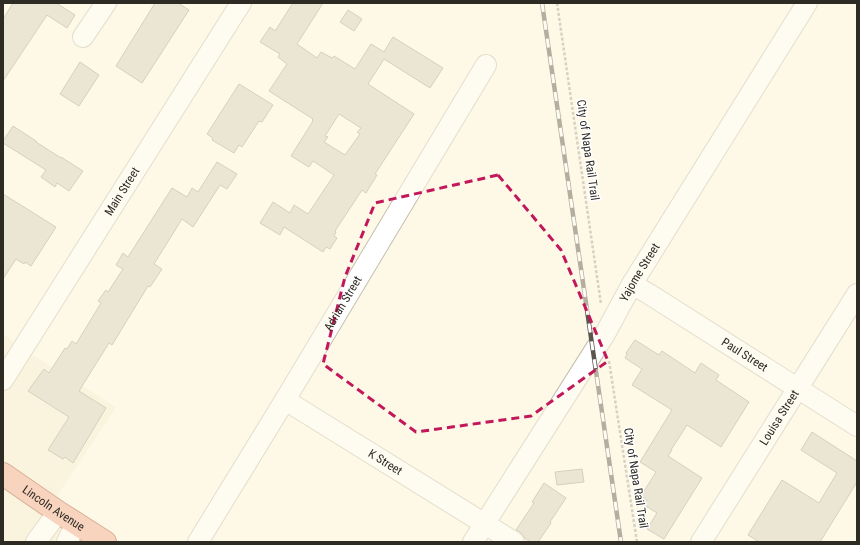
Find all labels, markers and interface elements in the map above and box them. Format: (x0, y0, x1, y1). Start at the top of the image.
street label: City of Napa Rail Trail (574, 99, 602, 201)
street label: Main Street (102, 164, 143, 218)
street label: Yajome Street (617, 240, 663, 304)
street label: Adrian Street (321, 273, 365, 334)
street label: Paul Street (719, 335, 771, 375)
street label: Louisa Street (757, 387, 802, 448)
street label: City of Napa Rail Trail (621, 427, 651, 529)
street label: K Street (366, 446, 405, 478)
street label: Lincoln Avenue (20, 483, 87, 534)

